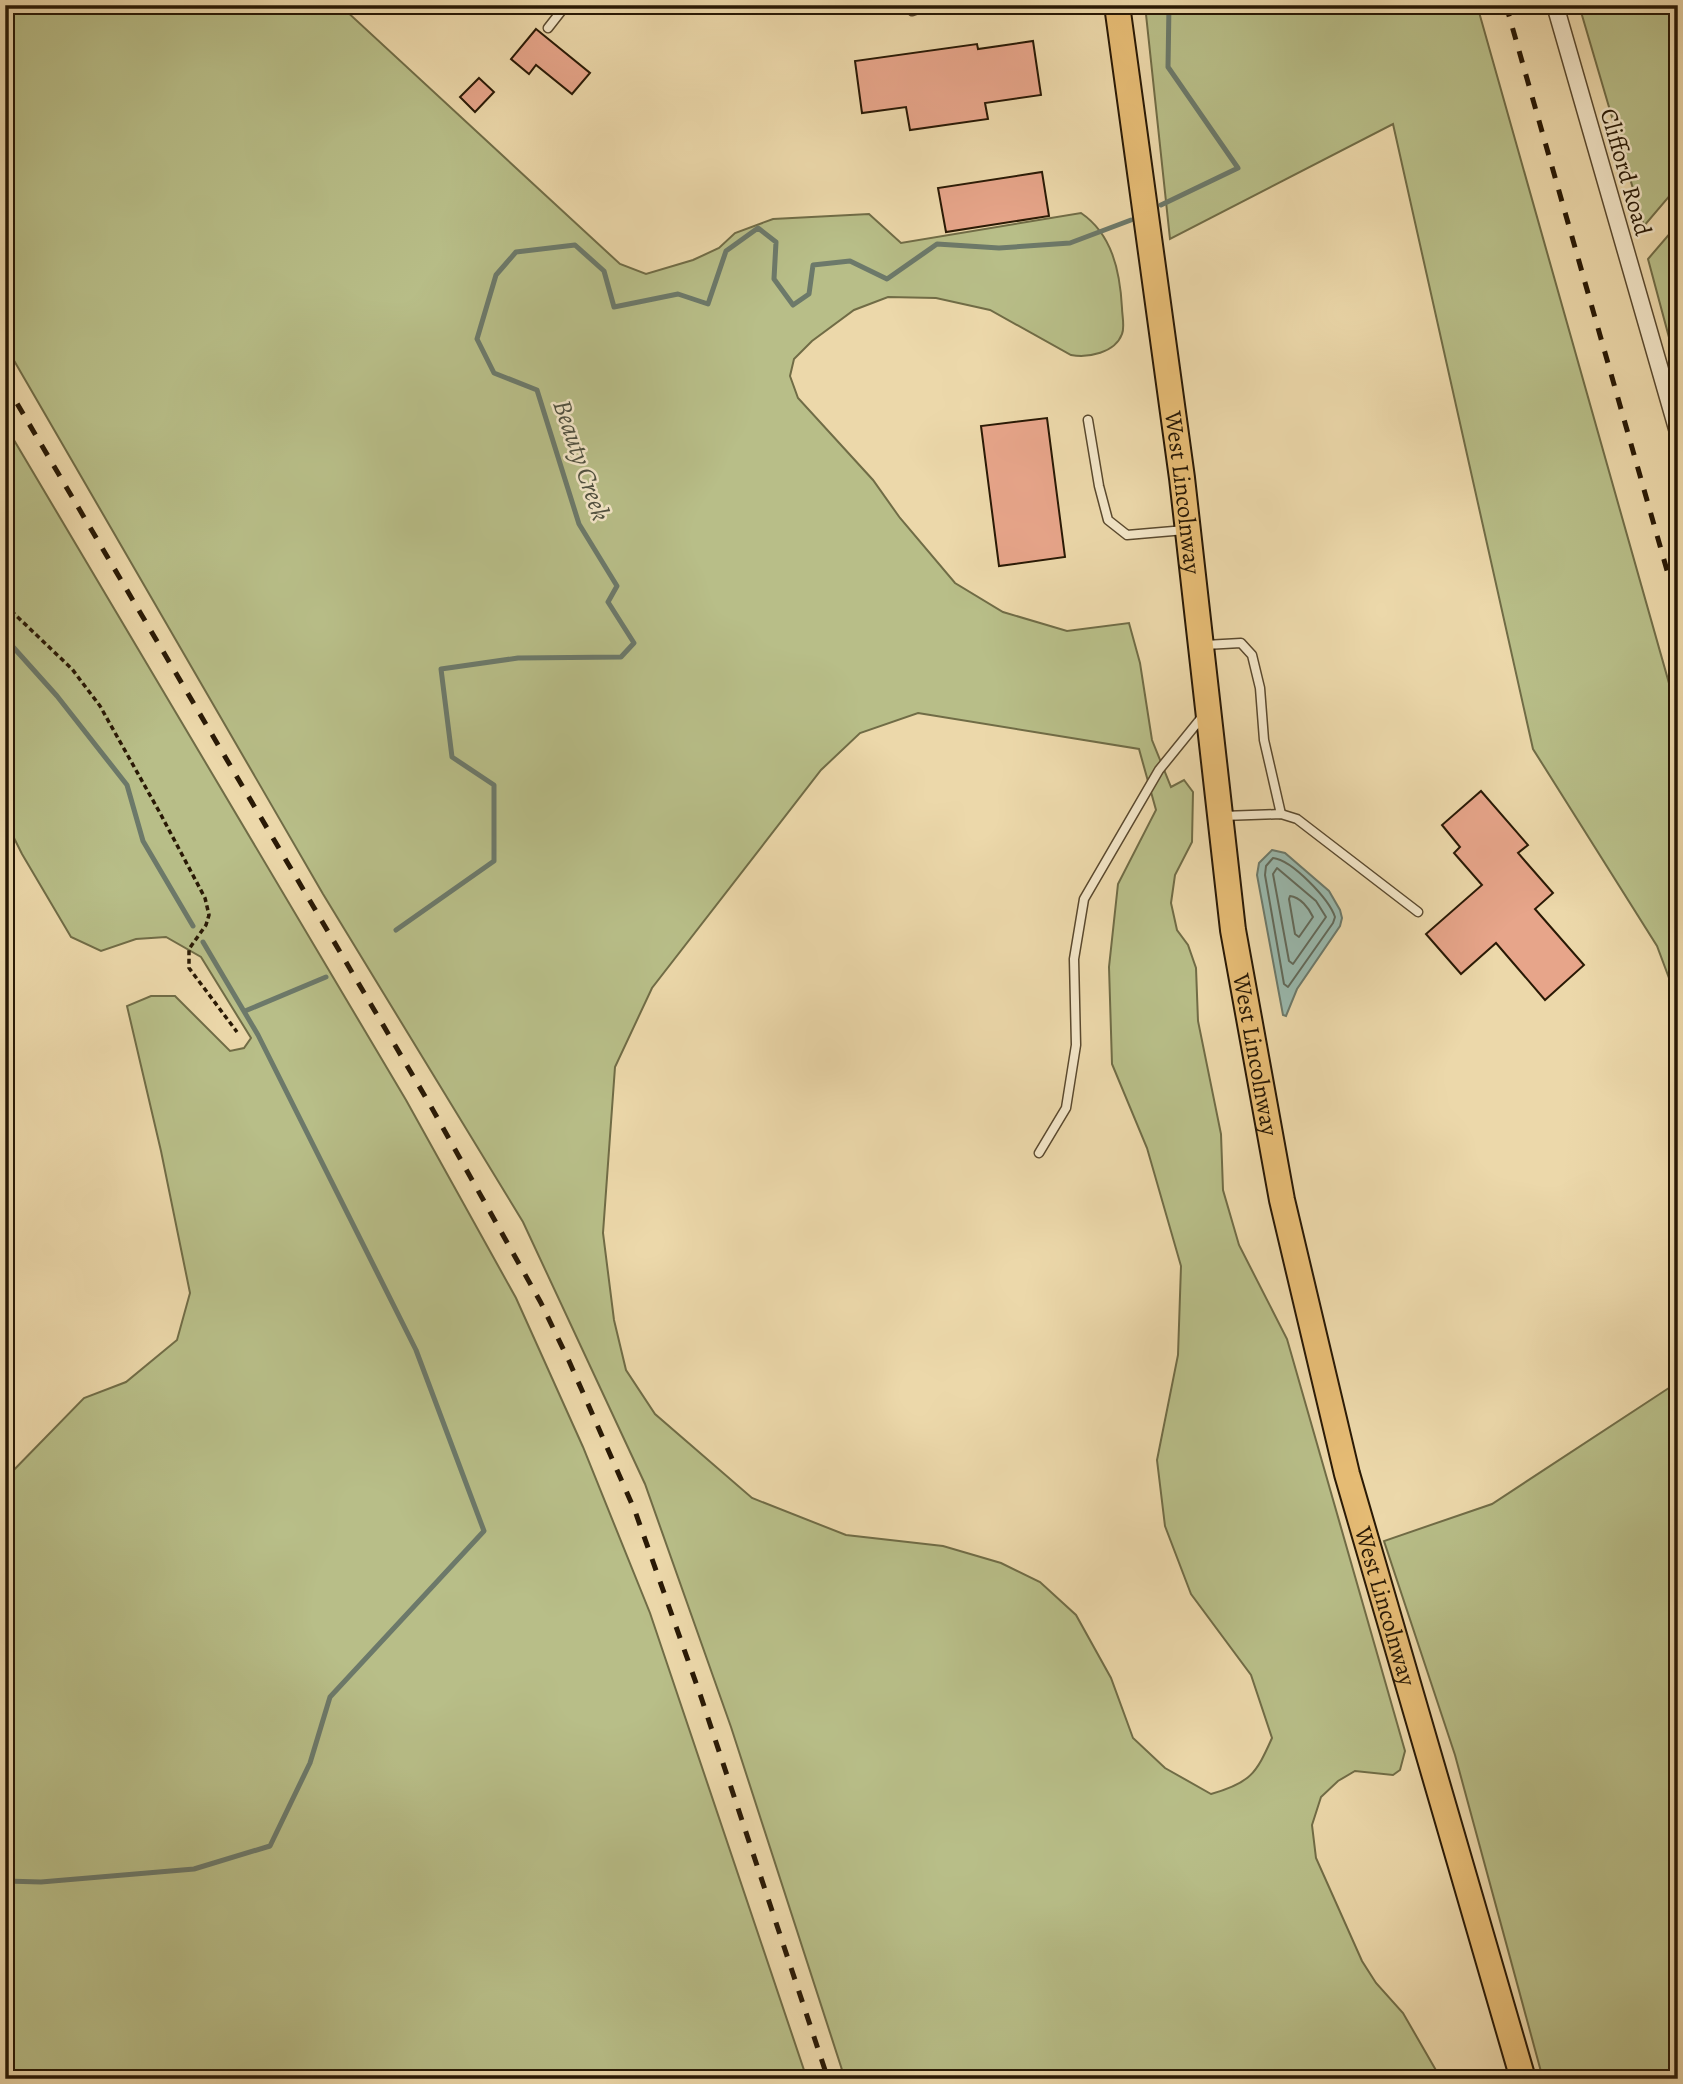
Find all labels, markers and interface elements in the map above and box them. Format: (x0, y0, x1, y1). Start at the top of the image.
street label: Clifford Road (1593, 105, 1659, 239)
water label: Beauty Creek (544, 395, 619, 525)
street label: West Lincolnway (1157, 408, 1209, 576)
street label: West Lincolnway (1225, 970, 1286, 1139)
street label: West Lincolnway (1347, 1522, 1424, 1690)

